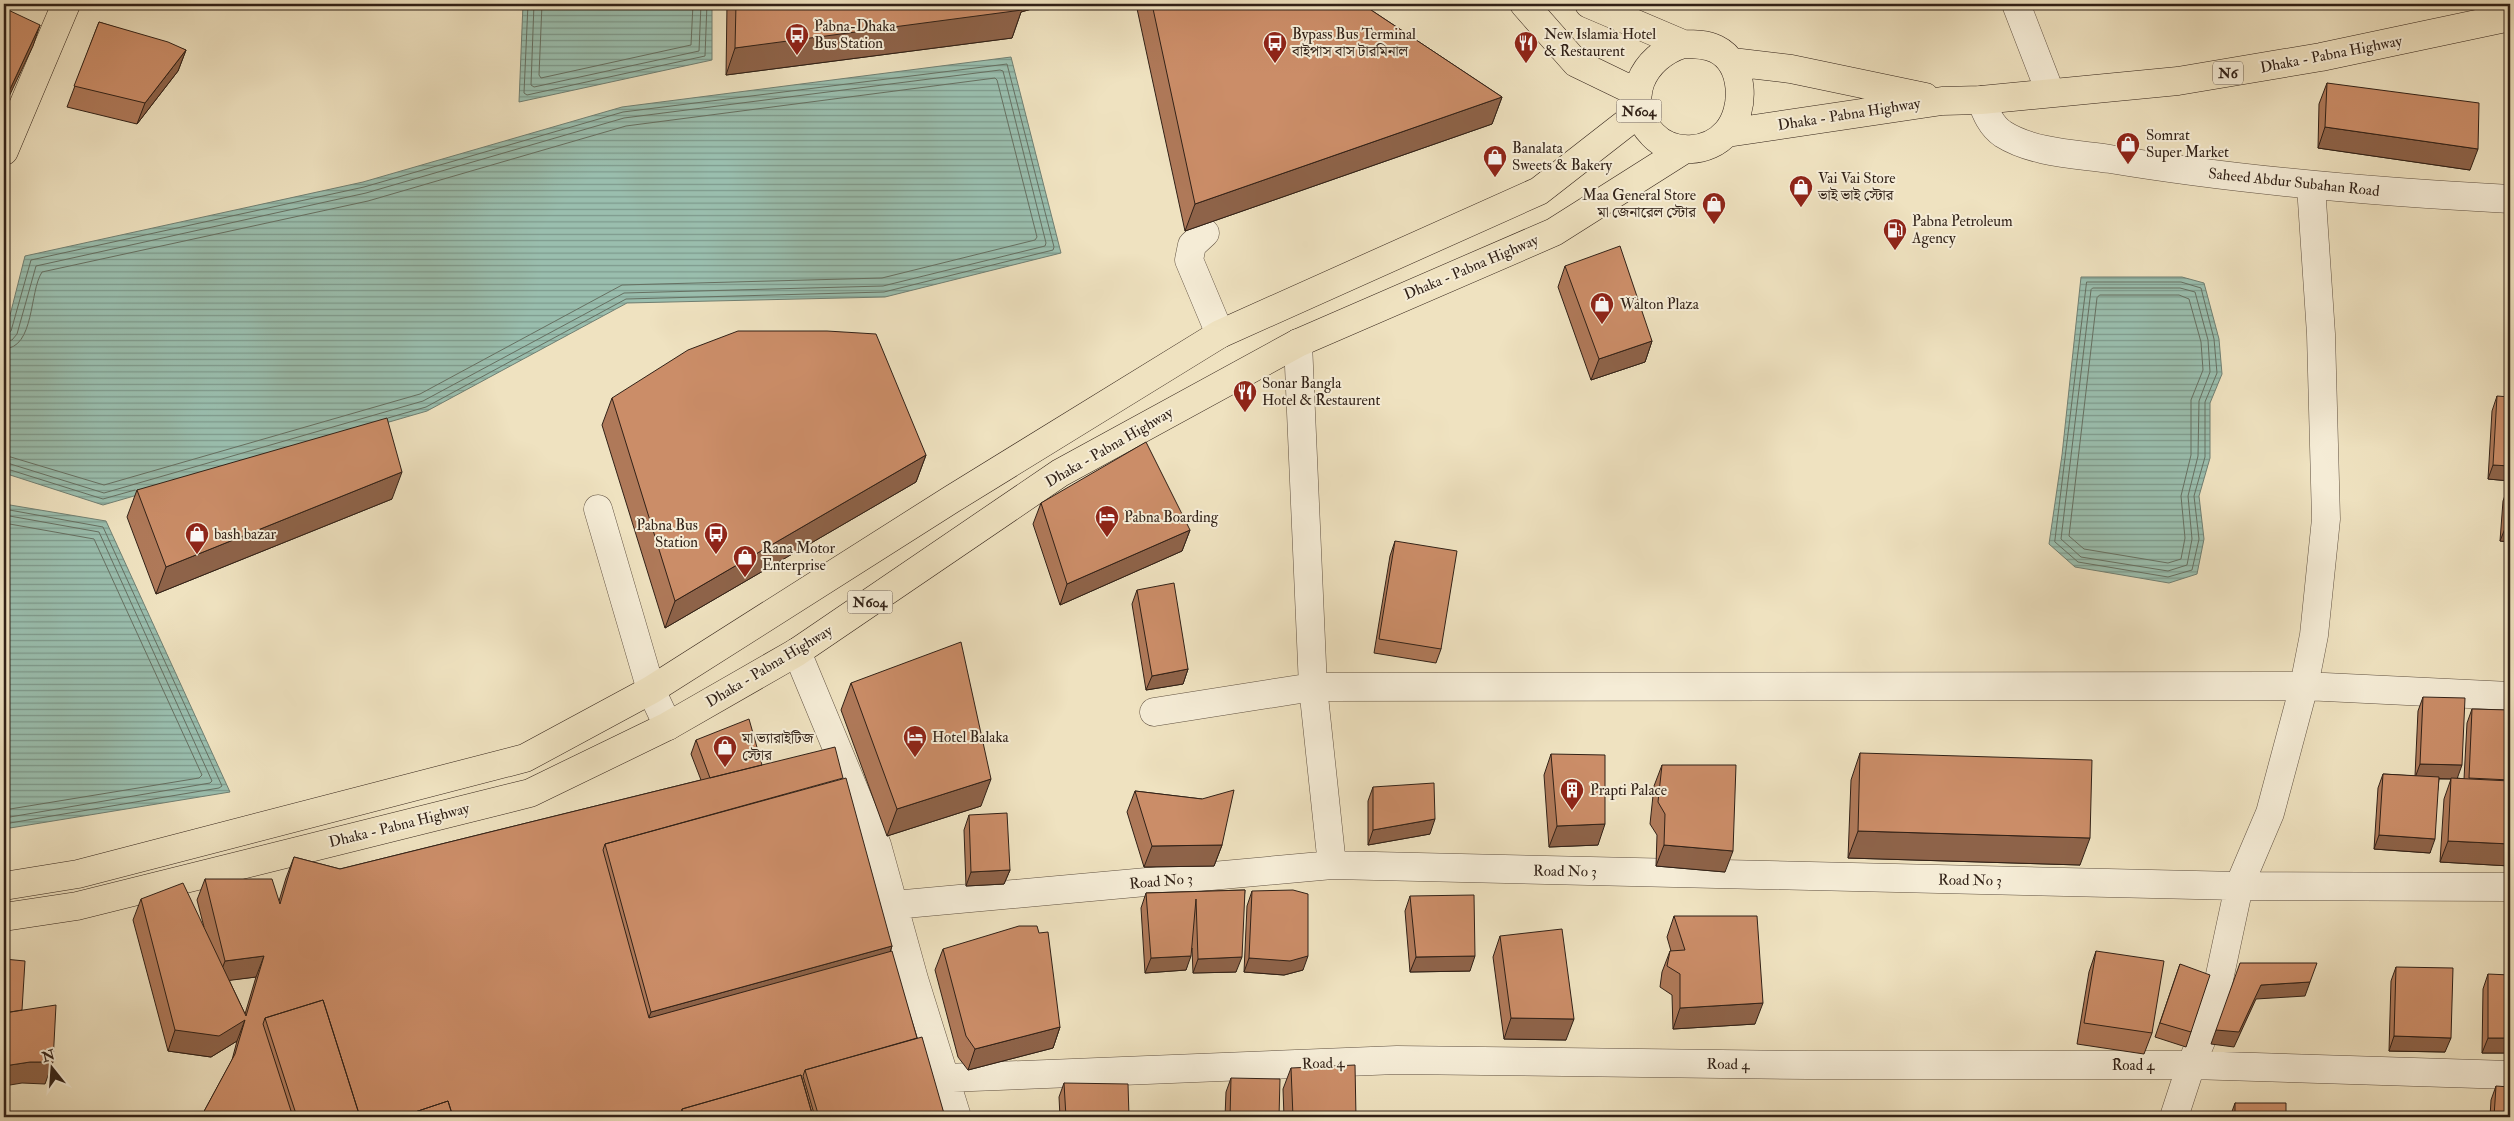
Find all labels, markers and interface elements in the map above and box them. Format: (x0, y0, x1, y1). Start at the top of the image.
place label: Pabna-Dhaka Bus Station (814, 17, 896, 53)
bus stop icon: Pabna-Dhaka Bus Station (784, 22, 810, 56)
place label: Bypass Bus Terminal বাইপাস বাস টারমিনাল (1291, 25, 1416, 61)
place label: New Islamia Hotel & Restaurent (1544, 25, 1656, 61)
bus stop icon: Bypass Bus Terminal বাইপাস বাস টারমিনাল (1262, 30, 1288, 64)
restaurant icon: New Islamia Hotel & Restaurent (1513, 30, 1539, 64)
street label: Dhaka - Pabna Highway (2258, 31, 2404, 78)
road number: N6 (2213, 62, 2243, 84)
street label: Dhaka - Pabna Highway (1776, 94, 1922, 135)
road number: N604 (1616, 100, 1662, 122)
place label: Somrat Super Market (2146, 126, 2229, 163)
shop icon: Somrat Super Market (2115, 131, 2141, 165)
place label: Banalata Sweets & Bakery (1512, 139, 1613, 175)
shop icon: Banalata Sweets & Bakery (1482, 144, 1508, 178)
street label: Saheed Abdur Subahan Road (2207, 164, 2381, 201)
place label: Vai Vai Store ভাই ভাই স্টোর (1817, 169, 1896, 205)
shop icon: Vai Vai Store ভাই ভাই স্টোর (1788, 174, 1814, 208)
place label: Maa General Store মা জেনারেল স্টোর (1582, 186, 1697, 222)
shop icon: Maa General Store মা জেনারেল স্টোর (1701, 191, 1727, 225)
place label: Pabna Petroleum Agency (1911, 212, 2013, 248)
fuel station icon: Pabna Petroleum Agency (1882, 217, 1908, 251)
street label: Dhaka - Pabna Highway (1401, 230, 1542, 304)
shop icon: Walton Plaza (1589, 291, 1615, 325)
place label: Walton Plaza (1619, 295, 1700, 314)
place label: Sonar Bangla Hotel & Restaurent (1262, 374, 1380, 410)
restaurant icon: Sonar Bangla Hotel & Restaurent (1232, 379, 1258, 413)
street label: Dhaka - Pabna Highway (1042, 403, 1177, 492)
hotel icon: Pabna Boarding (1094, 504, 1120, 538)
place label: Pabna Boarding (1124, 508, 1219, 527)
place label: Pabna Bus Station (636, 516, 698, 552)
shop icon: bash bazar (184, 521, 210, 555)
bus stop icon: Pabna Bus Station (703, 521, 729, 555)
place label: bash bazar (214, 525, 277, 544)
place label: Rana Motor Enterprise (762, 539, 835, 576)
shop icon: Rana Motor Enterprise (732, 544, 758, 578)
road number: N604 (848, 590, 892, 614)
street label: Dhaka - Pabna Highway (703, 621, 836, 712)
hotel icon: Hotel Balaka (902, 724, 928, 758)
place label: Hotel Balaka (932, 728, 1010, 747)
place label: মা ভ‍্যারাইটিজ স্টোর (741, 729, 815, 765)
shop icon: মা ভ‍্যারাইটিজ স্টোর (712, 734, 738, 768)
building icon: Prapti Palace (1559, 777, 1585, 811)
place label: Prapti Palace (1590, 781, 1667, 801)
street label: Dhaka - Pabna Highway (327, 799, 472, 852)
street label: Road No 3 (1533, 861, 1597, 882)
street label: Road No 3 (1128, 869, 1194, 894)
street label: Road No 3 (1938, 870, 2002, 891)
north arrow (28, 1044, 78, 1094)
text: N (39, 1046, 57, 1066)
street label: Road 4 (1301, 1053, 1346, 1074)
street label: Road 4 (1707, 1055, 1750, 1074)
street label: Road 4 (2112, 1056, 2155, 1075)

